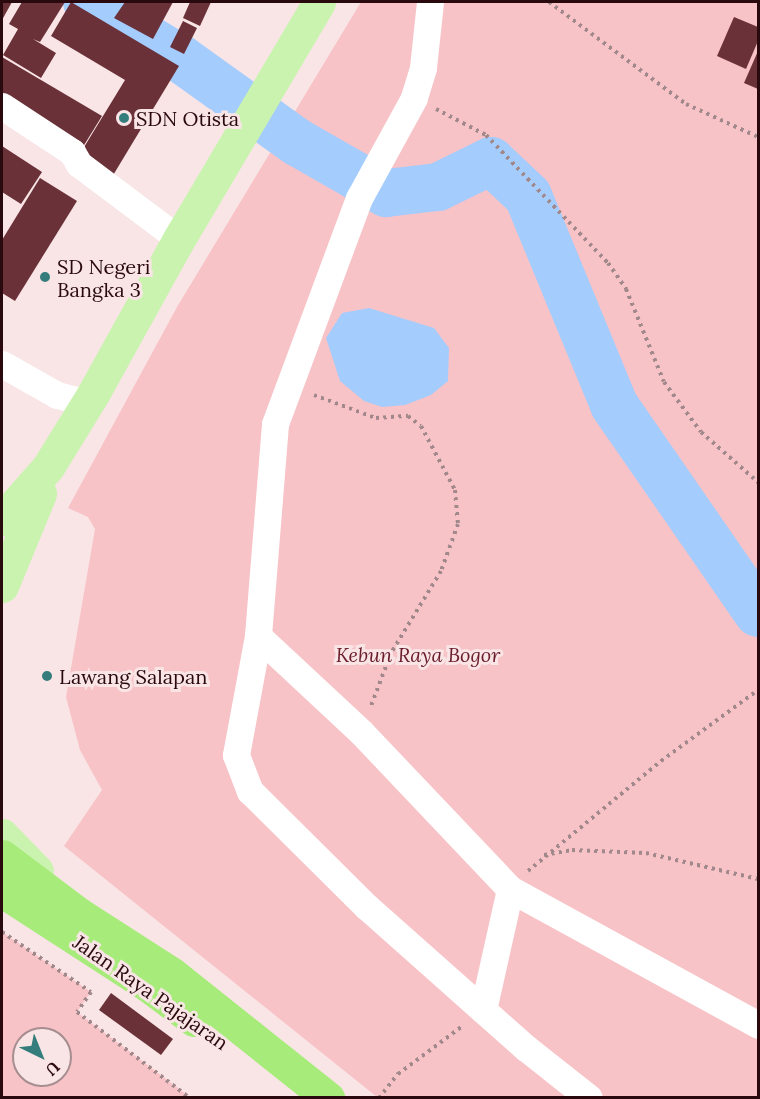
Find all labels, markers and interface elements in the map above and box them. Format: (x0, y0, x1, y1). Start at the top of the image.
place label: SDN Otista (136, 106, 239, 130)
marker: SDN Otista (117, 111, 131, 125)
place label: SD Negeri Bangka 3 (57, 254, 150, 301)
marker: SD Negeri Bangka 3 (38, 270, 52, 284)
park label: Kebun Raya Bogor (336, 642, 500, 666)
place label: Lawang Salapan (59, 664, 207, 688)
marker: Lawang Salapan (40, 669, 54, 683)
street label: Jalan Raya Pajajaran (69, 929, 233, 1055)
north arrow (12, 1027, 72, 1087)
text: U (42, 1057, 64, 1080)

